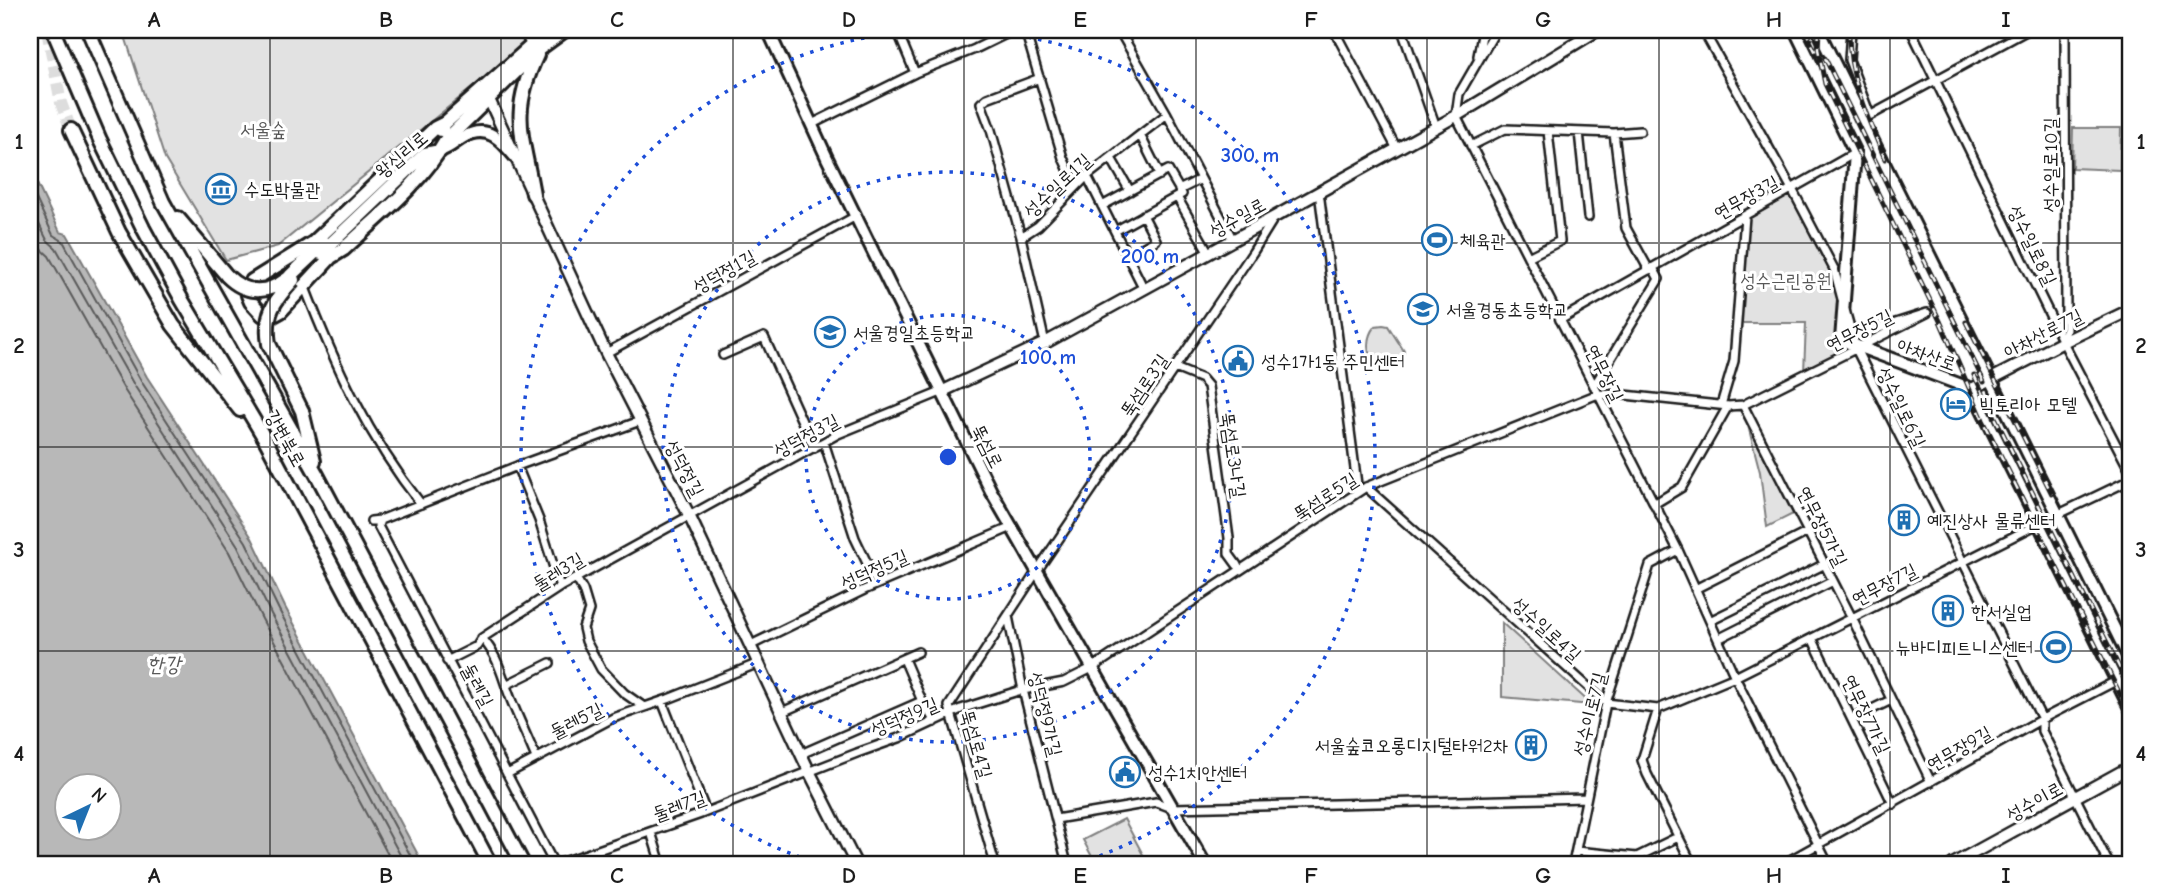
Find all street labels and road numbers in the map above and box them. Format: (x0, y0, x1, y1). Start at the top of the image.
street label: 성수일로10길 (2040, 117, 2062, 213)
street label: 왕십리로 (371, 127, 432, 183)
street label: 성수일로1길 (1019, 149, 1096, 222)
street label: 연무장3길 (1710, 171, 1783, 225)
street label: 성수일로 (1205, 193, 1270, 242)
street label: 성수일로8길 (2003, 202, 2061, 289)
street label: 성덕정1길 (689, 246, 760, 298)
street label: 연무장5길 (1823, 305, 1896, 357)
street label: 아차산로7길 (2000, 305, 2087, 363)
street label: 아차산로 (1894, 334, 1959, 376)
street label: 연무장길 (1580, 341, 1628, 406)
street label: 뚝섬로3길 (1116, 350, 1174, 421)
street label: 성수일로6길 (1872, 364, 1930, 451)
street label: 강변북로 (261, 406, 310, 471)
street label: 성덕정3길 (770, 410, 843, 462)
street label: 뚝섬로3나길 (1216, 411, 1250, 499)
street label: 뚝섬로 (967, 421, 1007, 472)
street label: 성덕정길 (660, 436, 708, 501)
street label: 뚝섬로5길 (1290, 468, 1362, 526)
street label: 연무장5가길 (1793, 483, 1852, 570)
street label: 성덕정5길 (837, 545, 912, 594)
street label: 둘레3길 (529, 548, 588, 596)
street label: 연무장7길 (1848, 559, 1921, 611)
street label: 성수일로4길 (1507, 593, 1586, 667)
street label: 둘레길 (457, 660, 498, 711)
street label: 성덕정9가길 (1024, 670, 1066, 759)
street label: 성수이로7길 (1569, 670, 1611, 758)
street label: 연무장7가길 (1837, 671, 1895, 758)
street label: 성덕정9길 (867, 693, 941, 741)
street label: 둘레5길 (546, 698, 606, 743)
street label: 뚝섬로4길 (956, 707, 996, 781)
street label: 연무장9길 (1923, 722, 1996, 776)
street label: 성수이로 (2002, 777, 2067, 826)
street label: 둘레7길 (650, 786, 709, 826)

